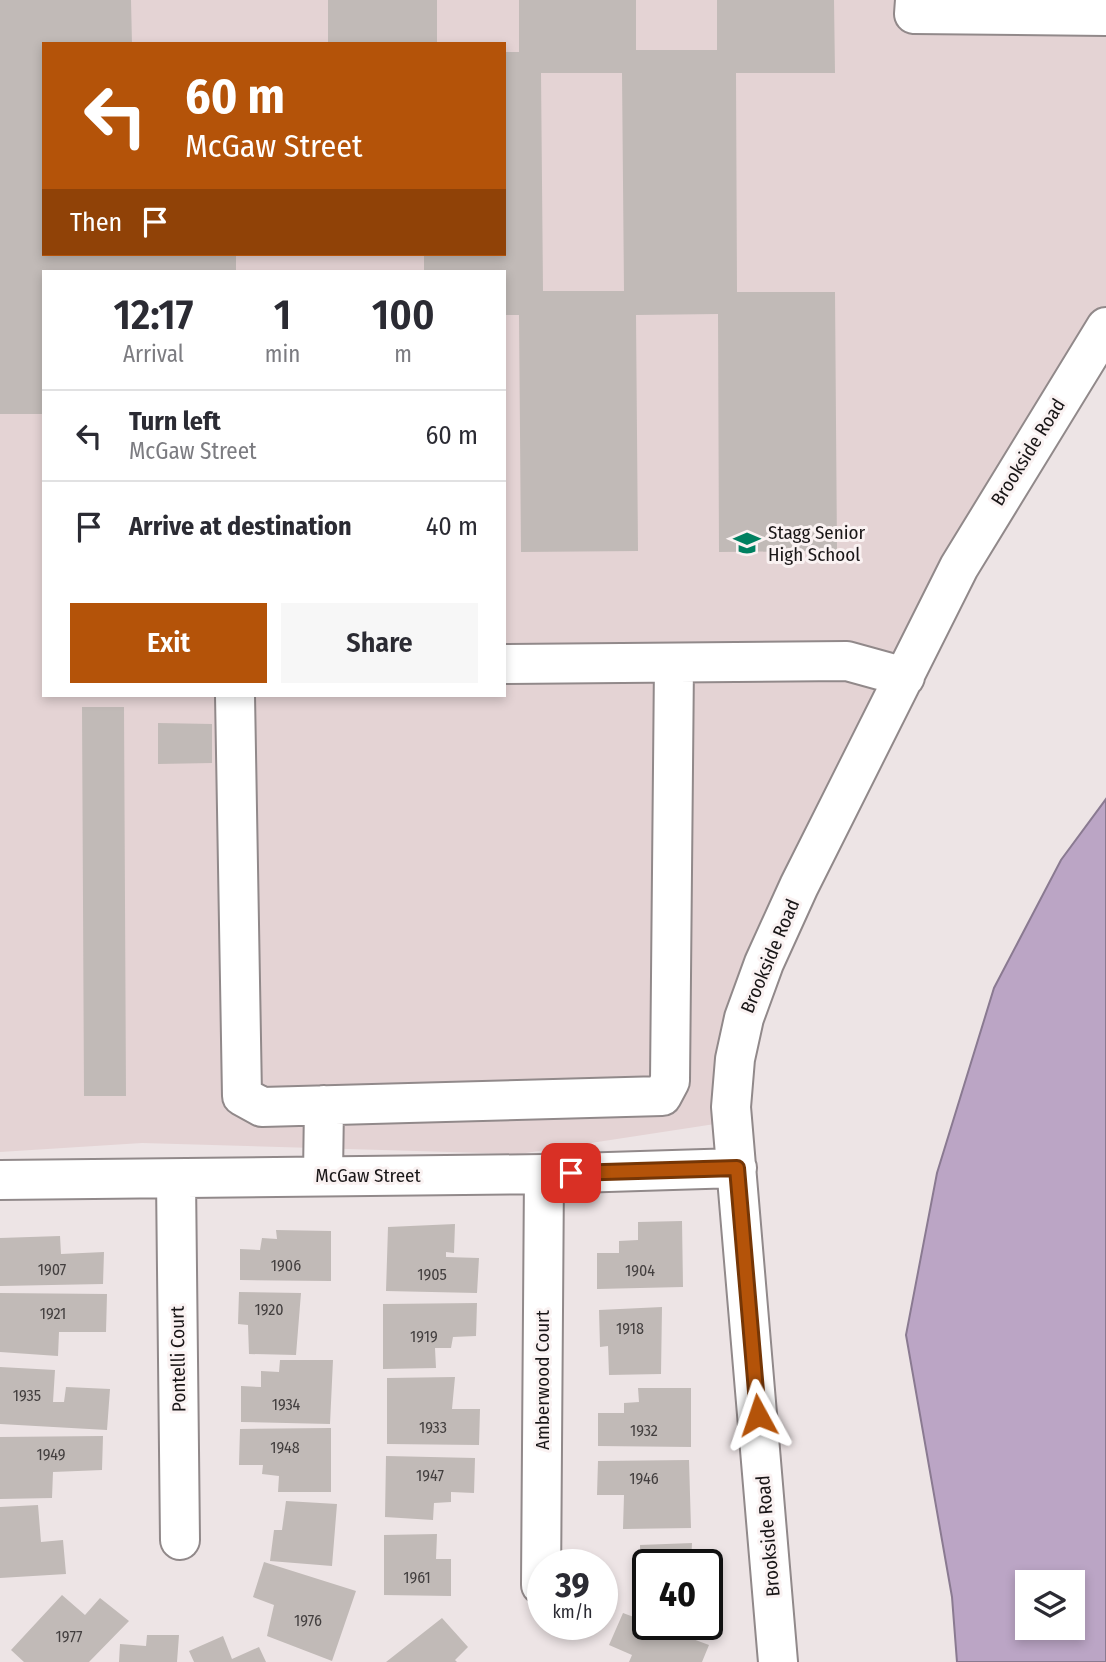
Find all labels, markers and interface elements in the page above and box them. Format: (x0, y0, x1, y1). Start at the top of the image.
text: 60 m (185, 67, 285, 126)
icon: left (70, 70, 161, 161)
text: McGaw Street (185, 127, 362, 165)
icon: arrive (136, 203, 174, 241)
text: Then (70, 207, 122, 238)
text: 12:17 (113, 290, 193, 340)
text: 1 (274, 290, 291, 340)
text: 100 (372, 290, 435, 340)
text: Arrival (123, 340, 184, 368)
text: min (265, 340, 300, 368)
text: m (394, 340, 412, 368)
street label: Brookside Road (986, 394, 1070, 510)
text: Turn left (129, 406, 221, 437)
icon: left (70, 417, 108, 455)
text: 60 m (425, 420, 478, 451)
text: McGaw Street (129, 437, 257, 465)
icon: arrive (70, 508, 108, 546)
text: Arrive at destination (129, 511, 352, 542)
text: 40 m (426, 511, 478, 542)
place label: Stagg Senior High School (768, 521, 866, 566)
school or university icon: Stagg Senior High School (732, 528, 762, 558)
button: Exit (70, 603, 267, 683)
button: Share (281, 603, 478, 683)
street label: Brookside Road (736, 896, 804, 1016)
pin (541, 1143, 601, 1203)
icon: arrive (552, 1154, 590, 1192)
street label: McGaw Street (315, 1164, 421, 1187)
house number: 1906 (271, 1256, 301, 1275)
house number: 1907 (38, 1260, 67, 1279)
house number: 1904 (625, 1261, 655, 1280)
house number: 1905 (417, 1265, 447, 1284)
house number: 1920 (254, 1300, 284, 1319)
house number: 1921 (40, 1304, 66, 1323)
street label: Pontelli Court (166, 1305, 190, 1412)
street label: Amberwood Court (531, 1309, 554, 1450)
house number: 1918 (616, 1319, 644, 1338)
house number: 1919 (410, 1327, 438, 1346)
position arrow (721, 1378, 795, 1452)
house number: 1935 (13, 1386, 41, 1405)
house number: 1934 (272, 1395, 301, 1414)
house number: 1933 (419, 1418, 447, 1437)
house number: 1932 (630, 1421, 658, 1440)
house number: 1948 (270, 1438, 300, 1457)
house number: 1949 (36, 1445, 66, 1464)
house number: 1947 (416, 1466, 444, 1485)
house number: 1946 (629, 1469, 659, 1488)
street label: Brookside Road (751, 1474, 785, 1598)
speed limit sign: 40 (632, 1549, 723, 1640)
text: 39 (555, 1564, 590, 1606)
house number: 1961 (403, 1568, 431, 1587)
map controls (1015, 1570, 1085, 1640)
button: layers (1015, 1570, 1085, 1640)
text: km/h (552, 1601, 593, 1623)
house number: 1976 (294, 1611, 322, 1630)
house number: 1977 (56, 1627, 83, 1646)

